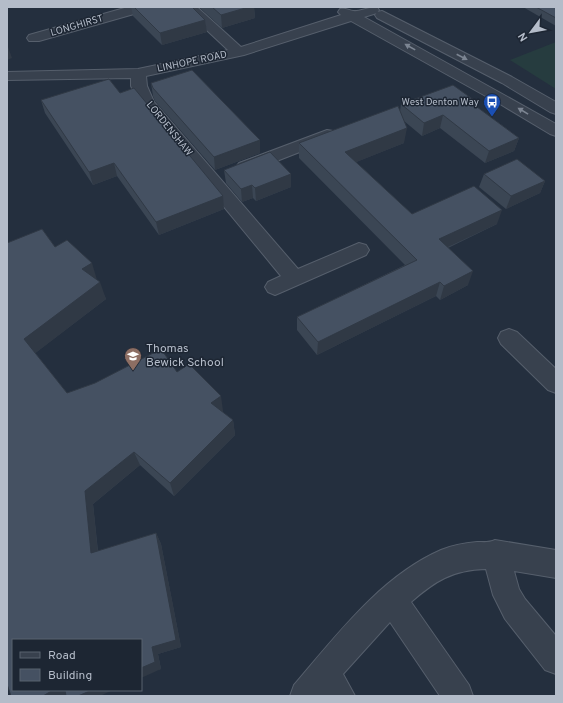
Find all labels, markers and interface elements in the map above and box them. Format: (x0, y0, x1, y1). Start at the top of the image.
street label: LONGHIRST (49, 12, 105, 40)
north arrow (511, 12, 551, 52)
text: N (515, 30, 531, 44)
one-way arrow (404, 44, 415, 51)
street label: LINHOPE ROAD (156, 48, 228, 76)
one-way arrow (456, 53, 468, 60)
bus stop icon: West Denton Way (482, 92, 502, 117)
place label: West Denton Way (401, 96, 479, 109)
street label: LORDENSHAW (143, 99, 195, 159)
one-way arrow (517, 108, 529, 115)
place label: Thomas Bewick School (146, 341, 224, 371)
school or university icon: Thomas Bewick School (123, 346, 143, 371)
legend (12, 639, 142, 691)
text: Road (48, 648, 76, 664)
text: Building (48, 668, 92, 684)

